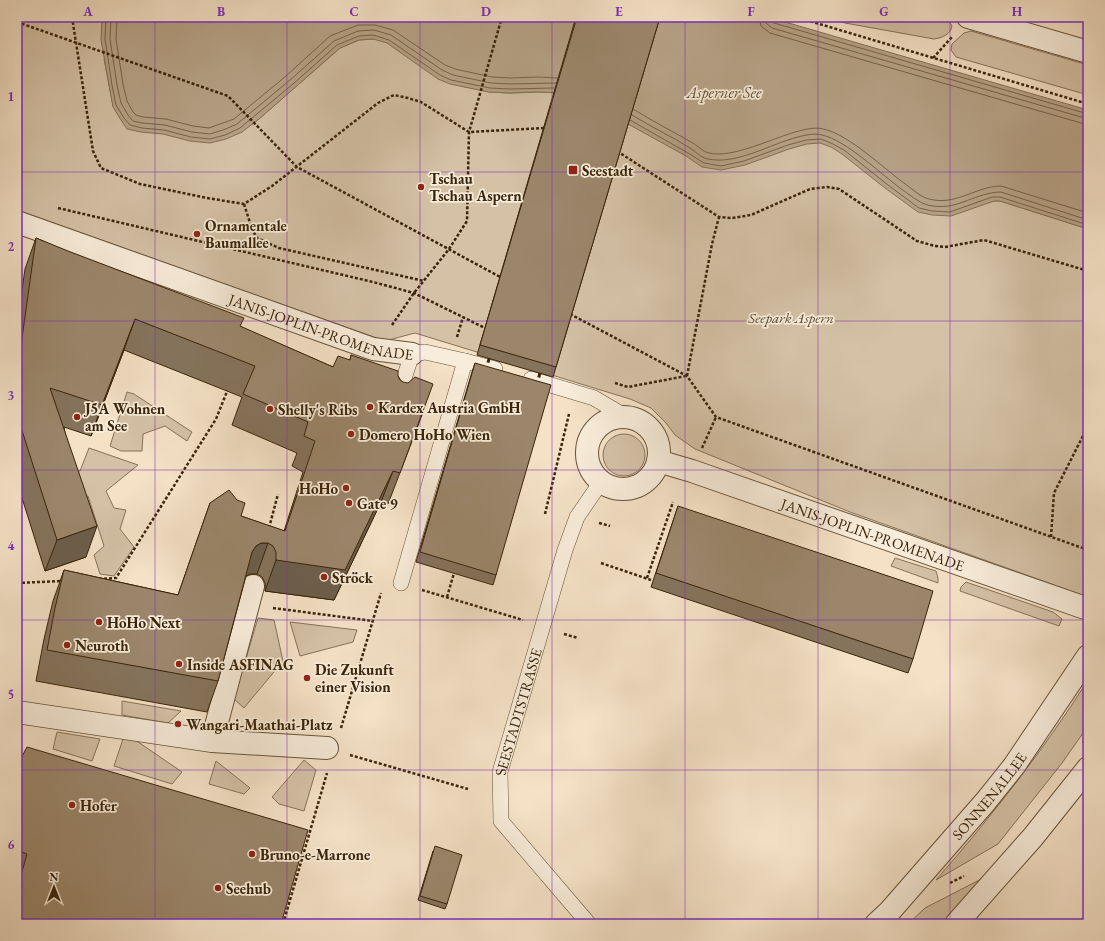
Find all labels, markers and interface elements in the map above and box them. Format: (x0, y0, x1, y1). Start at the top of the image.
text: A (82, 3, 93, 20)
text: B (217, 3, 225, 20)
text: C (349, 3, 359, 20)
text: D (481, 3, 491, 20)
text: E (615, 3, 623, 20)
text: F (747, 3, 755, 20)
text: G (879, 3, 889, 20)
text: H (1012, 3, 1023, 20)
water label: Asperner See (685, 82, 762, 103)
text: 1 (8, 88, 15, 105)
place label: Seestadt (582, 161, 634, 180)
marker: Seestadt (567, 164, 579, 176)
place label: Tschau Tschau Aspern (429, 169, 522, 205)
marker: Tschau Tschau Aspern (416, 182, 426, 192)
place label: Ornamentale Baumallee (205, 216, 287, 252)
marker: Ornamentale Baumallee (192, 229, 202, 239)
text: 2 (8, 238, 15, 255)
street label: JANIS-JOPLIN-PROMENADE (224, 288, 415, 364)
park label: Seepark Aspern (747, 308, 834, 327)
text: 3 (8, 387, 15, 404)
place label: Kardex Austria GmbH (378, 398, 521, 417)
place label: J5A Wohnen am See (83, 399, 166, 435)
place label: Shelly's Ribs (278, 400, 358, 419)
marker: Kardex Austria GmbH (365, 402, 375, 412)
marker: Shelly's Ribs (265, 404, 275, 414)
marker: J5A Wohnen am See (72, 412, 82, 422)
place label: Domero HoHo Wien (359, 425, 491, 444)
marker: Domero HoHo Wien (346, 429, 356, 439)
place label: HoHo (299, 479, 338, 498)
marker: HoHo (341, 483, 351, 493)
street label: JANIS-JOPLIN-PROMENADE (777, 493, 968, 575)
place label: Gate 9 (357, 494, 398, 513)
marker: Gate 9 (344, 498, 354, 508)
text: 4 (8, 537, 15, 554)
place label: Ströck (332, 568, 374, 587)
marker: Ströck (319, 572, 329, 582)
place label: HoHo Next (107, 613, 181, 632)
marker: HoHo Next (94, 617, 104, 627)
place label: Neuroth (75, 636, 129, 655)
marker: Neuroth (62, 640, 72, 650)
street label: SEESTADTSTRASSE (490, 645, 545, 776)
place label: Inside ASFINAG (187, 655, 294, 674)
marker: Inside ASFINAG (174, 659, 184, 669)
place label: Die Zukunft einer Vision (315, 660, 394, 696)
marker: Die Zukunft einer Vision (302, 673, 312, 683)
text: 5 (8, 686, 14, 703)
place label: Wangari-Maathai-Platz (186, 715, 333, 734)
marker: Wangari-Maathai-Platz (173, 719, 183, 729)
street label: SONNENALLEE (947, 748, 1030, 843)
place label: Hofer (80, 796, 118, 815)
marker: Hofer (67, 800, 77, 810)
text: 6 (8, 836, 15, 853)
place label: Bruno-e-Marrone (260, 845, 370, 864)
marker: Bruno-e-Marrone (247, 849, 257, 859)
north arrow (34, 867, 74, 907)
text: N (50, 870, 59, 884)
place label: Seehub (226, 879, 271, 898)
marker: Seehub (213, 883, 223, 893)

